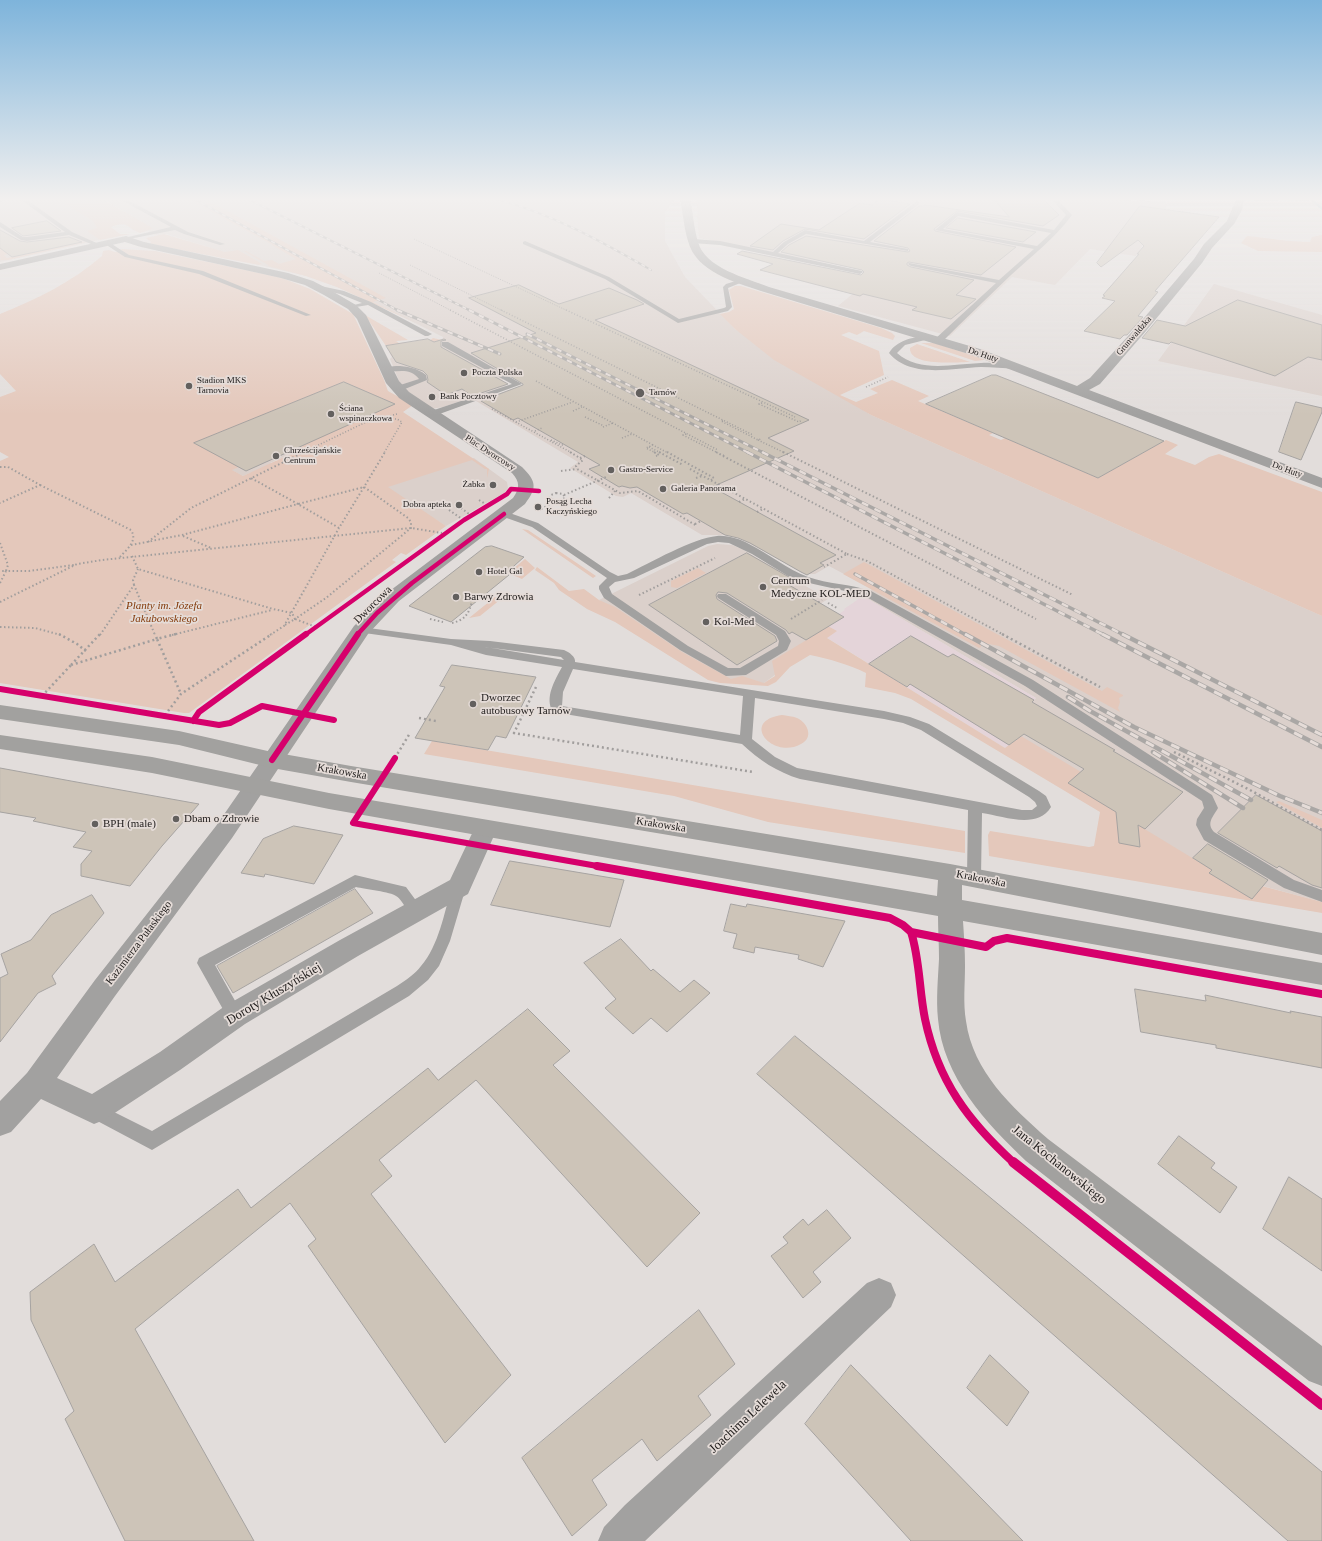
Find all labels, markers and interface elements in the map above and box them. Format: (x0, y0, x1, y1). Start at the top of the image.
street label: Grunwaldzka (1114, 314, 1154, 358)
street label: Do Huty (966, 345, 1000, 365)
marker: Poczta Polska (459, 368, 469, 378)
place label: Poczta Polska (472, 368, 522, 378)
place label: Stadion MKS Tarnovia (197, 376, 246, 397)
marker: Stadion MKS Tarnovia (184, 381, 194, 391)
marker: Tarnów (634, 387, 646, 399)
place label: Tarnów (649, 388, 676, 398)
marker: Bank Pocztowy (427, 392, 437, 402)
place label: Bank Pocztowy (440, 392, 497, 402)
place label: Ściana wspinaczkowa (339, 404, 392, 425)
marker: Ściana wspinaczkowa (326, 409, 336, 419)
street label: Plac Dworcowy (463, 433, 517, 473)
place label: Chrześcijańskie Centrum (284, 446, 341, 467)
marker: Chrześcijańskie Centrum (271, 451, 281, 461)
street label: Do Huty (1270, 460, 1304, 480)
marker: Gastro-Service (606, 465, 616, 475)
place label: Gastro-Service (619, 465, 673, 475)
place label: Żabka (463, 480, 485, 490)
marker: Żabka (488, 480, 498, 490)
marker: Galeria Panorama (658, 484, 668, 494)
place label: Galeria Panorama (671, 484, 736, 494)
place label: Posąg Lecha Kaczyńskiego (546, 497, 597, 518)
place label: Dobra apteka (403, 500, 451, 510)
marker: Dobra apteka (454, 500, 464, 510)
marker: Posąg Lecha Kaczyńskiego (533, 502, 543, 512)
marker: Hotel Gal (474, 567, 484, 577)
place label: Hotel Gal (487, 567, 522, 577)
place label: Centrum Medyczne KOL-MED (771, 574, 870, 600)
marker: Centrum Medyczne KOL-MED (758, 582, 768, 592)
street label: Dworcowa (351, 583, 395, 627)
place label: Barwy Zdrowia (464, 590, 533, 604)
marker: Barwy Zdrowia (451, 592, 461, 602)
park label: Planty im. Józefa Jakubowskiego (126, 599, 202, 625)
place label: Kol-Med (714, 615, 754, 629)
marker: Kol-Med (701, 617, 711, 627)
place label: Dworzec autobusowy Tarnów (481, 691, 570, 717)
marker: Dworzec autobusowy Tarnów (468, 699, 478, 709)
street label: Krakowska (316, 761, 368, 783)
place label: Dbam o Zdrowie (184, 812, 259, 826)
marker: Dbam o Zdrowie (171, 814, 181, 824)
street label: Krakowska (635, 815, 687, 835)
place label: BPH (male) (103, 817, 156, 831)
marker: BPH (male) (90, 819, 100, 829)
street label: Krakowska (955, 868, 1007, 890)
street label: Kazimierza Pułaskiego (103, 898, 175, 988)
street label: Doroty Kłuszyńskiej (224, 960, 324, 1028)
street label: Jana Kochanowskiego (1009, 1122, 1109, 1208)
street label: Joachima Lelewela (706, 1377, 790, 1457)

